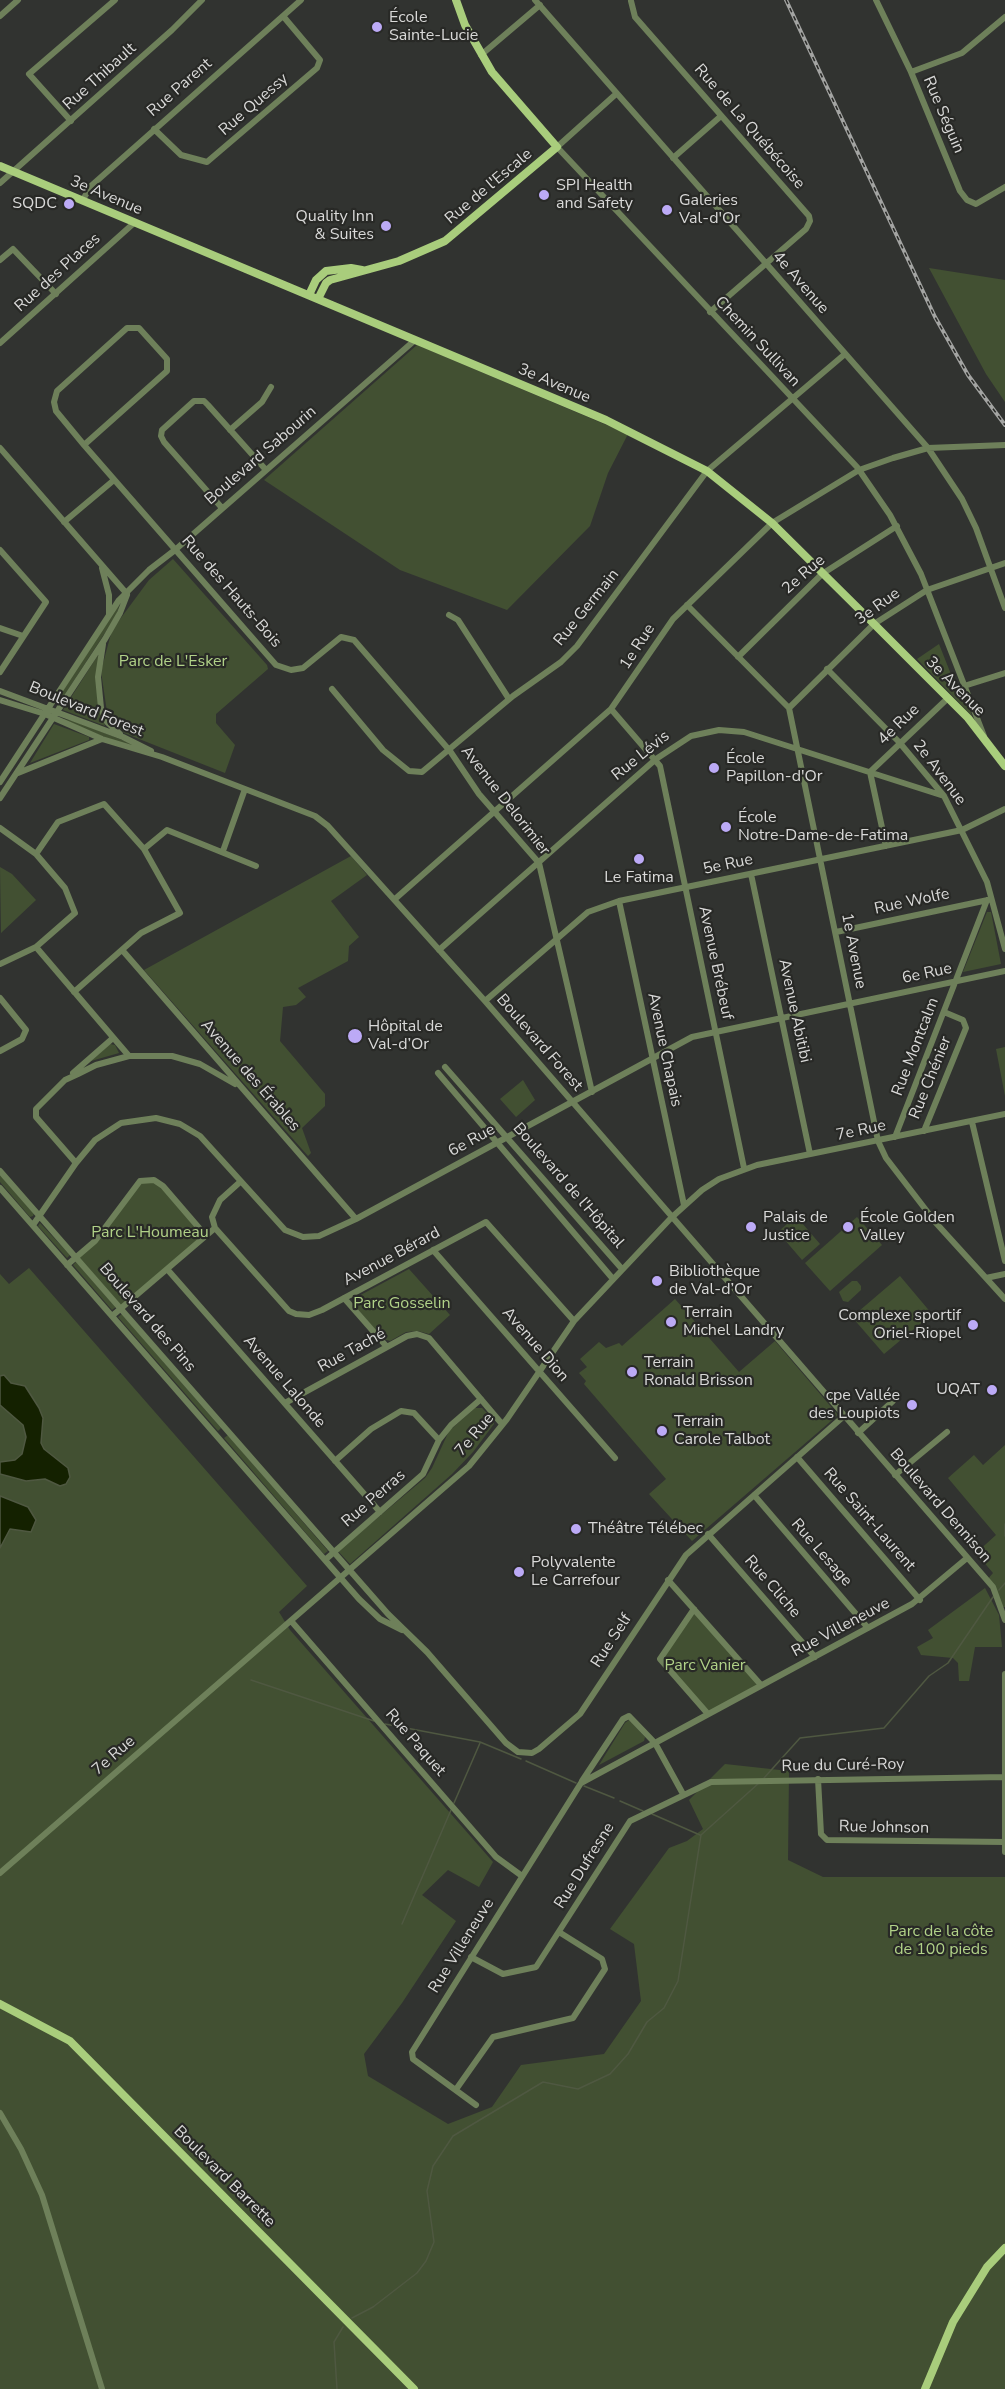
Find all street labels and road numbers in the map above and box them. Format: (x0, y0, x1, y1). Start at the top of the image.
street label: Rue Thibault (59, 39, 141, 115)
street label: Rue Parent (144, 55, 216, 121)
street label: Rue de La Québécoise (690, 61, 808, 193)
street label: Rue Quessy (215, 70, 293, 140)
street label: Rue Séguin (918, 74, 968, 156)
street label: Rue de l'Escale (442, 145, 536, 229)
street label: 3e Avenue (67, 172, 145, 220)
street label: Rue des Places (11, 229, 105, 317)
street label: 4e Avenue (768, 248, 832, 318)
street label: Chemin Sullivan (710, 293, 804, 391)
street label: 3e Avenue (515, 360, 593, 408)
street label: Boulevard Sabourin (201, 402, 321, 510)
street label: Rue des Hauts-Bois (177, 532, 285, 652)
street label: 2e Rue (779, 551, 829, 599)
street label: Rue Germain (550, 566, 624, 650)
street label: 3e Rue (852, 584, 904, 630)
street label: 1e Rue (616, 621, 660, 673)
street label: 3e Avenue (921, 653, 989, 721)
street label: Boulevard Forest (26, 678, 146, 742)
street label: 4e Rue (874, 701, 924, 749)
street label: Rue Lévis (608, 727, 674, 785)
street label: 2e Avenue (908, 737, 970, 809)
street label: Avenue Delorimier (456, 742, 554, 860)
street label: 5e Rue (701, 850, 755, 880)
street label: Rue Wolfe (873, 885, 951, 919)
street label: Avenue Brébeuf (694, 904, 736, 1022)
street label: 1e Avenue (836, 912, 870, 990)
street label: Avenue Abitibi (774, 957, 814, 1065)
street label: 6e Rue (900, 959, 954, 989)
street label: Boulevard Forest (492, 991, 586, 1095)
street label: Avenue Chapais (643, 991, 685, 1109)
street label: Rue Montcalm (888, 995, 944, 1099)
street label: Avenue des Érables (196, 1016, 304, 1136)
street label: Rue Chénier (906, 1034, 956, 1122)
street label: 7e Rue (834, 1116, 888, 1146)
street label: Boulevard de l'Hôpital (508, 1119, 628, 1253)
street label: 6e Rue (445, 1120, 499, 1162)
street label: Avenue Bérard (340, 1223, 444, 1291)
street label: Boulevard des Pins (95, 1260, 199, 1376)
street label: Avenue Dion (498, 1304, 572, 1386)
street label: Rue Taché (315, 1325, 389, 1377)
street label: Avenue Lalonde (239, 1332, 329, 1432)
street label: 7e Rue (451, 1410, 499, 1460)
street label: Boulevard Dennison (885, 1445, 995, 1567)
street label: Rue Saint-Laurent (819, 1464, 919, 1576)
street label: Rue Perras (338, 1466, 410, 1532)
street label: Rue Lesage (786, 1515, 856, 1591)
street label: Rue Cliche (740, 1552, 804, 1622)
street label: Rue Villeneuve (789, 1594, 893, 1662)
street label: Rue Self (587, 1610, 637, 1672)
street label: Rue Paquet (381, 1705, 449, 1781)
street label: 7e Rue (89, 1732, 139, 1780)
street label: Rue du Curé-Roy (781, 1755, 905, 1777)
street label: Rue Johnson (839, 1818, 929, 1838)
street label: Rue Dufresne (551, 1819, 619, 1913)
street label: Rue Villeneuve (425, 1895, 499, 1997)
street label: Boulevard Barrette (169, 2122, 279, 2232)

